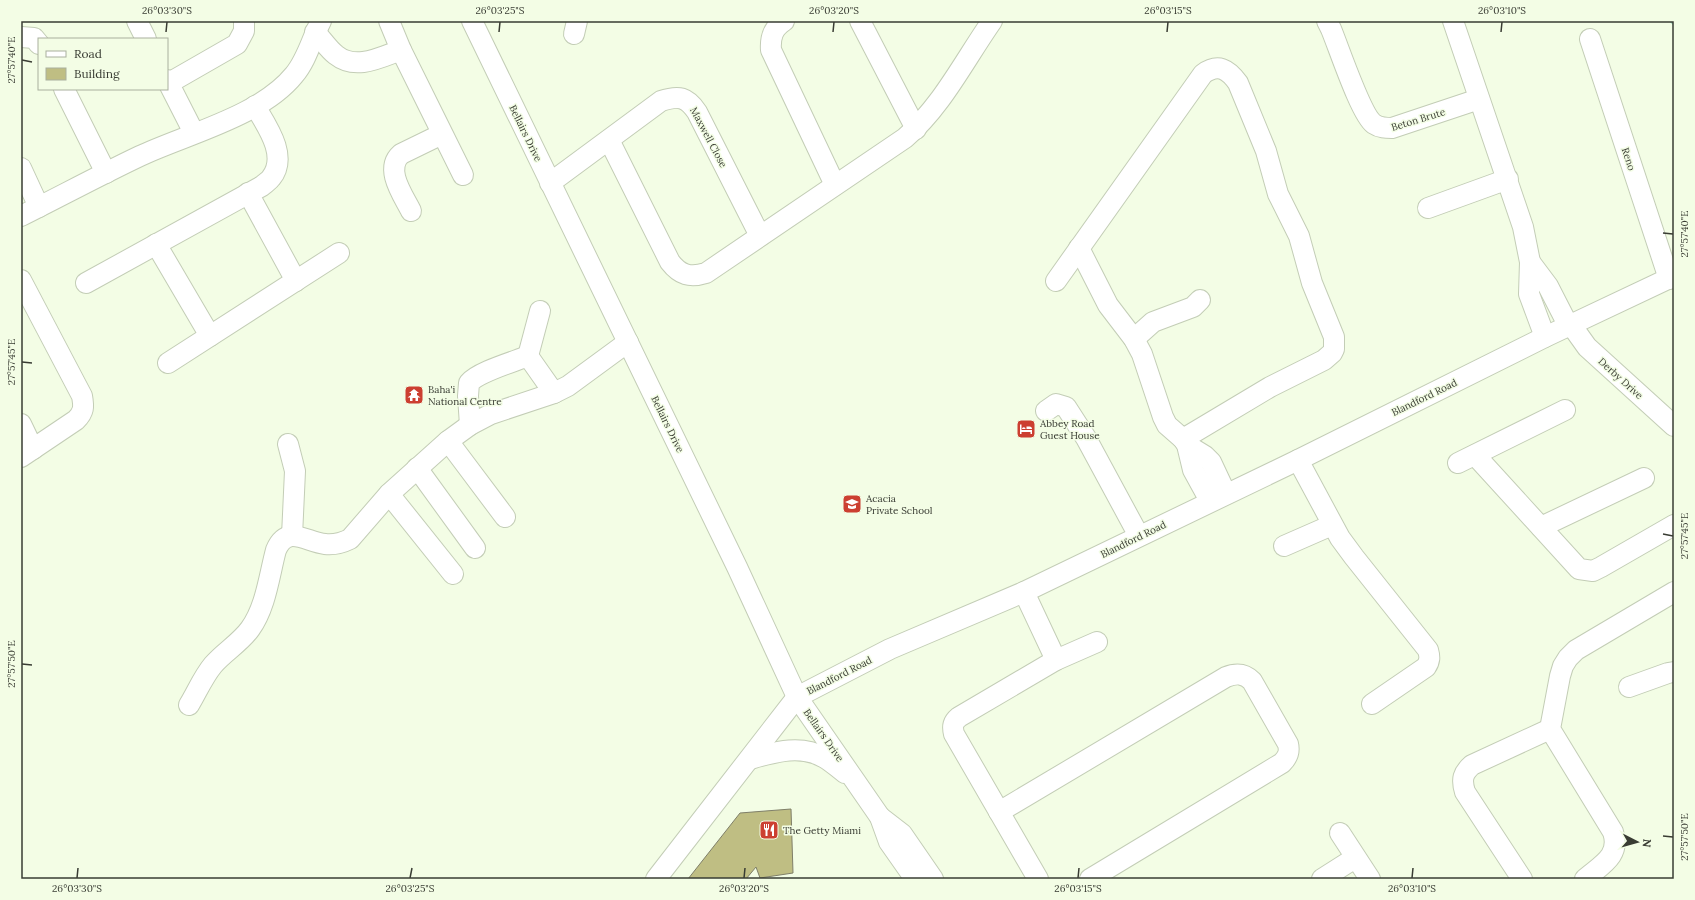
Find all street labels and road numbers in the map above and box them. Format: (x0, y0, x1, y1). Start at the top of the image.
street label: Bellairs Drive (506, 103, 545, 164)
street label: Maxwell Close (687, 105, 730, 170)
street label: Beton Brute (1390, 105, 1447, 134)
street label: Reno (1619, 146, 1638, 172)
street label: Derby Drive (1596, 355, 1646, 402)
street label: Blandford Road (1389, 376, 1459, 419)
street label: Bellairs Drive (648, 394, 687, 455)
street label: Blandford Road (1098, 518, 1168, 561)
street label: Blandford Road (805, 653, 874, 697)
street label: Bellairs Drive (801, 706, 847, 765)

